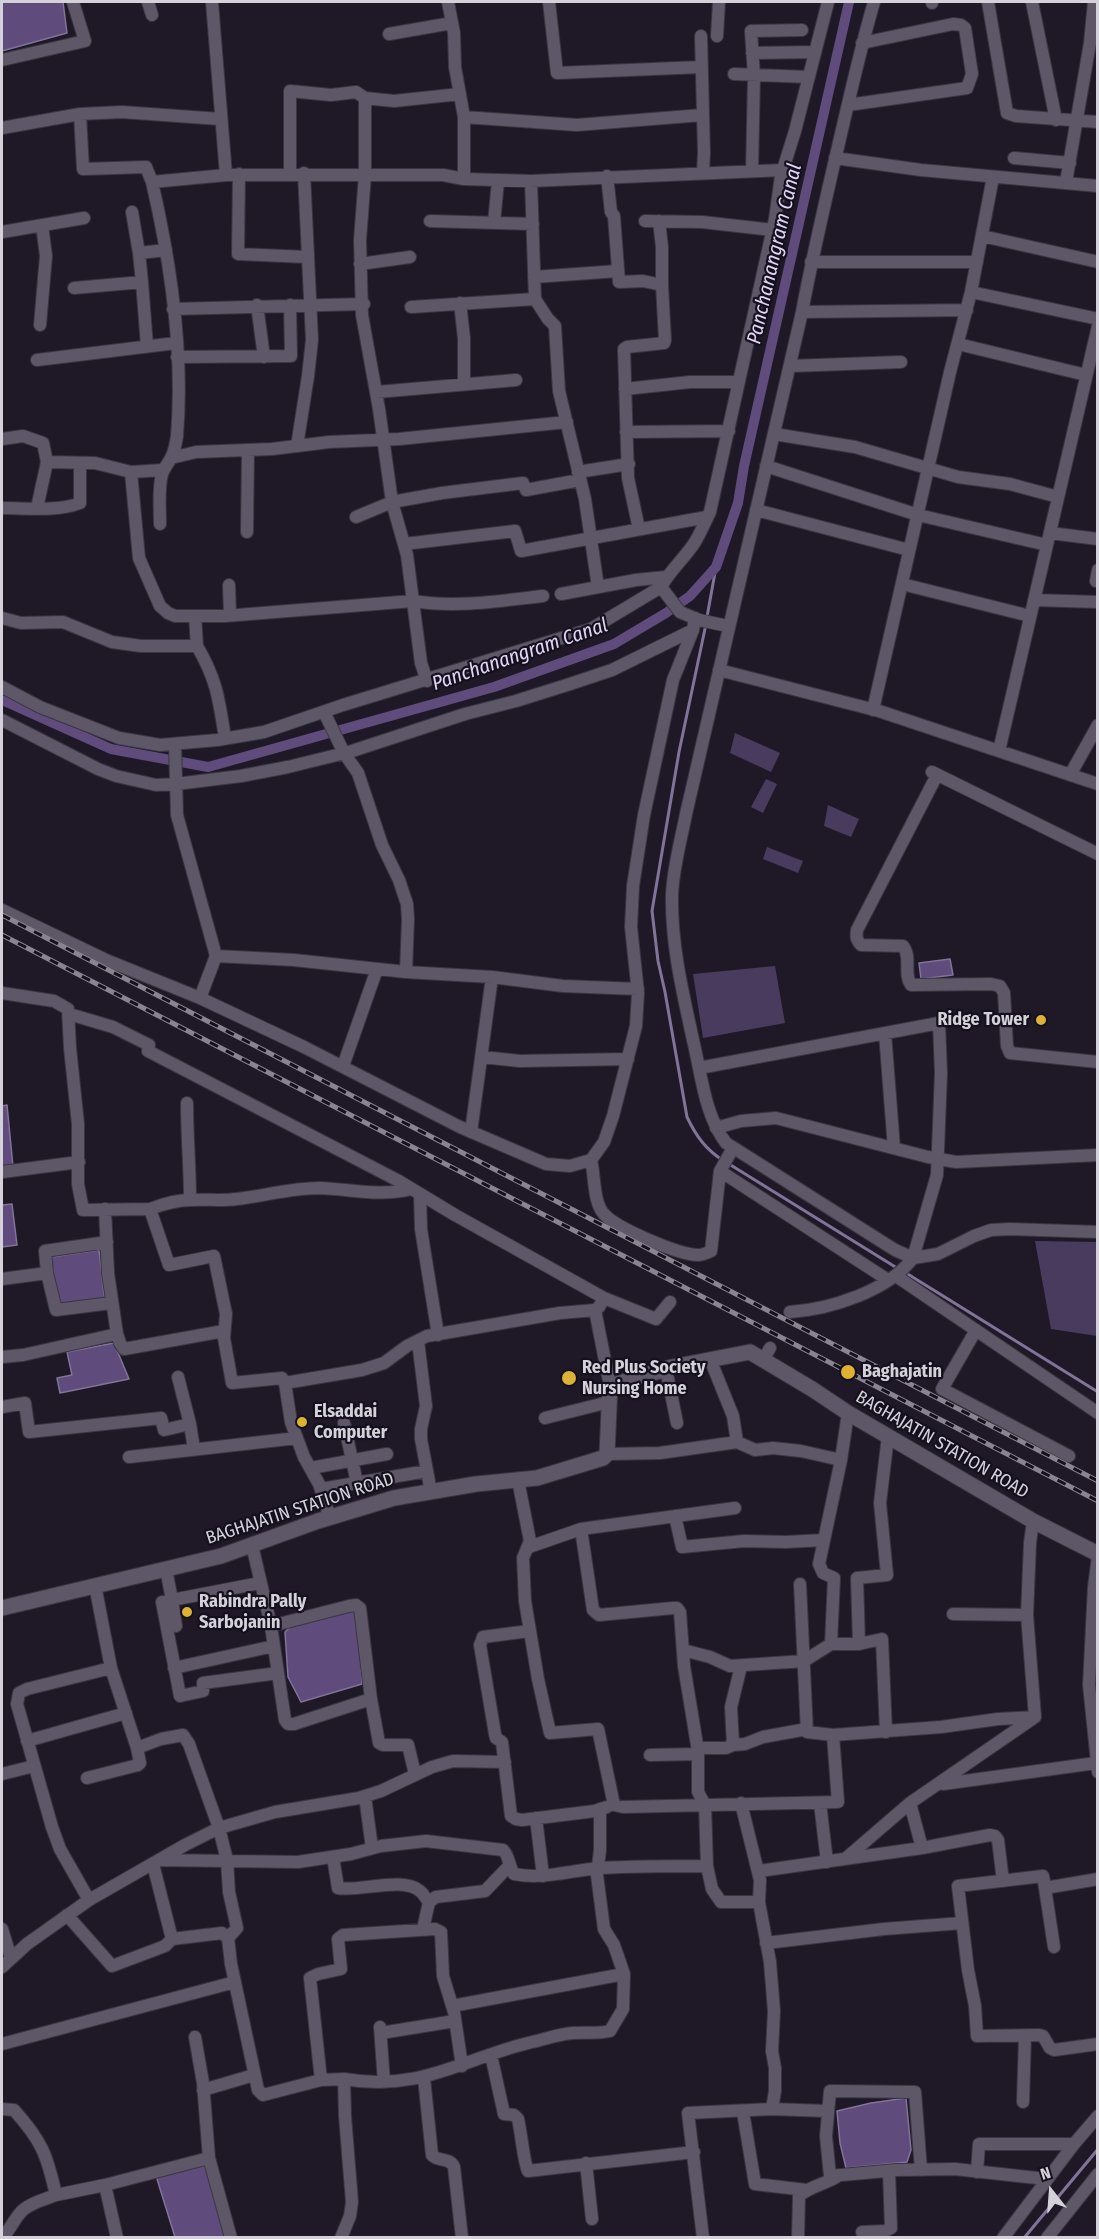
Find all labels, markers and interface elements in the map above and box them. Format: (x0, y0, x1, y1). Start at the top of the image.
water label: Panchanangram Canal (743, 161, 807, 347)
water label: Panchanangram Canal (429, 614, 611, 696)
place label: Ridge Tower (937, 1009, 1029, 1031)
marker: Ridge Tower (1034, 1013, 1048, 1027)
place label: Red Plus Society Nursing Home (582, 1357, 705, 1400)
place label: Baghajatin (862, 1361, 942, 1383)
marker: Baghajatin (839, 1363, 857, 1381)
marker: Red Plus Society Nursing Home (560, 1369, 578, 1387)
street label: BAGHAJATIN STATION ROAD (852, 1387, 1032, 1503)
place label: Elsaddai Computer (314, 1401, 387, 1444)
marker: Elsaddai Computer (295, 1415, 309, 1429)
street label: BAGHAJATIN STATION ROAD (203, 1468, 397, 1550)
place label: Rabindra Pally Sarbojanin (199, 1591, 306, 1634)
marker: Rabindra Pally Sarbojanin (180, 1605, 194, 1619)
north arrow (1021, 2161, 1081, 2221)
text: N (1038, 2163, 1053, 2184)

